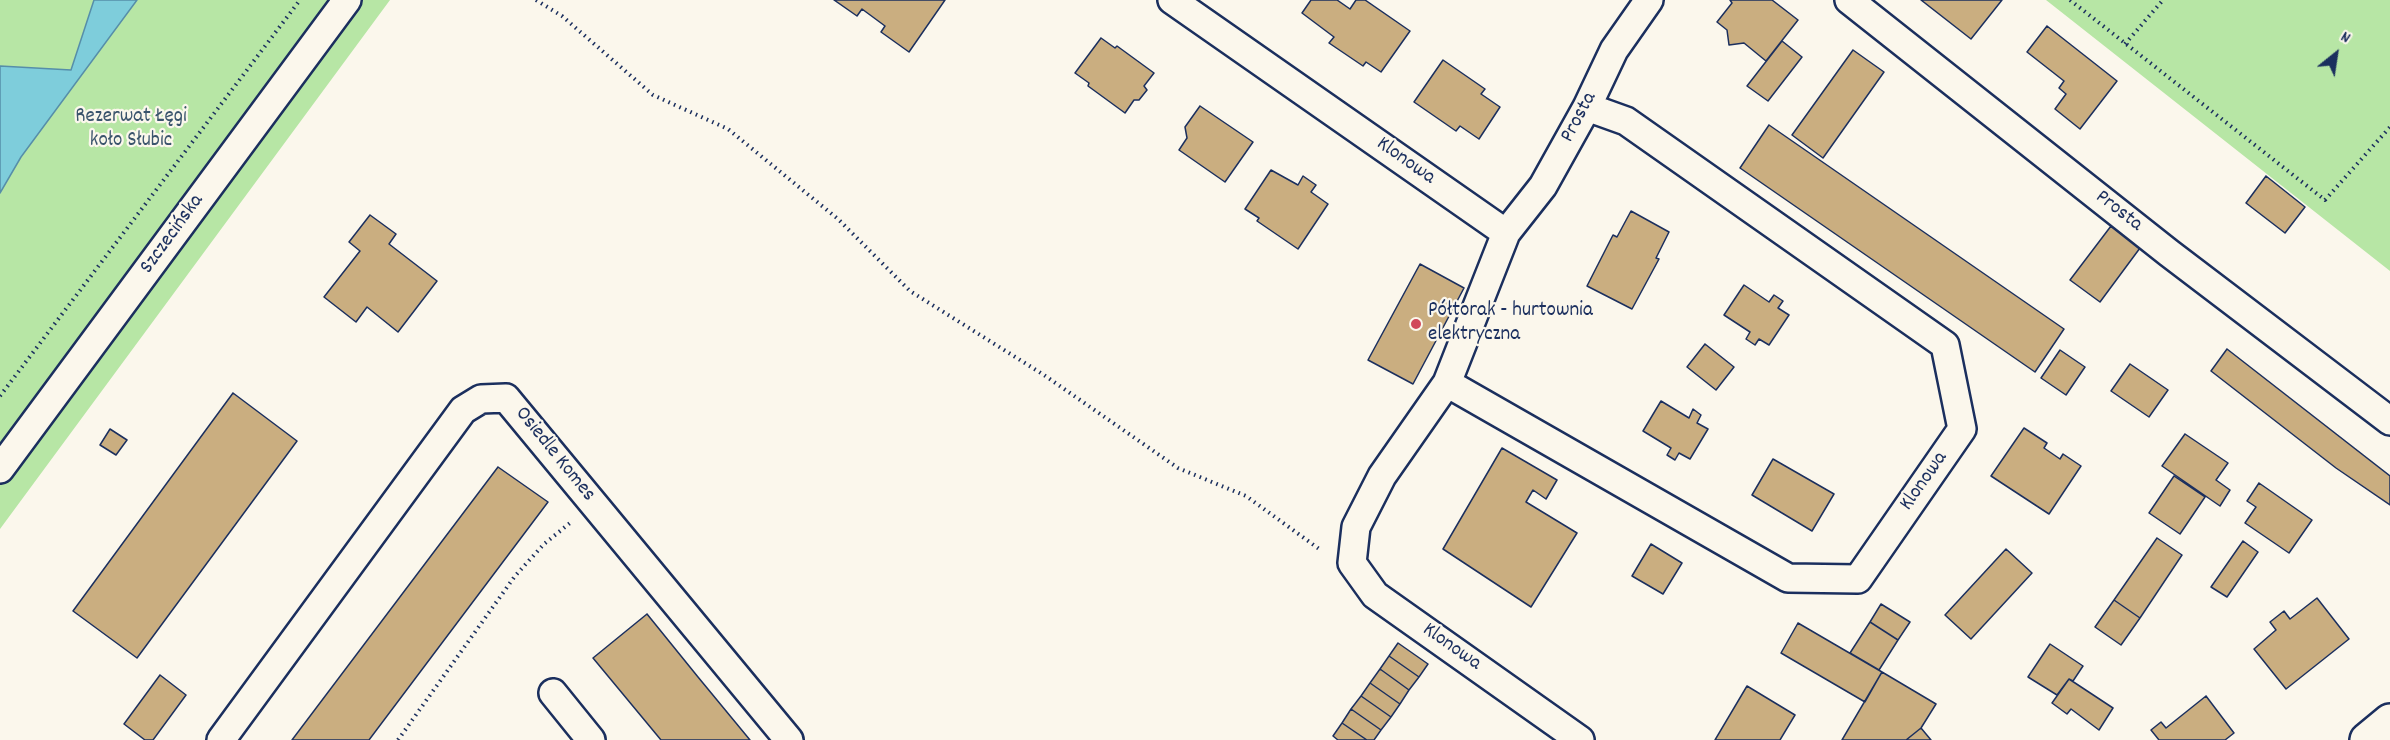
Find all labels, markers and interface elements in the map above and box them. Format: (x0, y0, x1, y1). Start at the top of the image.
north arrow (2306, 24, 2366, 84)
text: N (2336, 26, 2354, 50)
street label: Prosta (1556, 89, 1604, 147)
park label: Rezerwat Łęgi koło Słubic (75, 105, 187, 155)
street label: Klonowa (1371, 133, 1439, 191)
street label: Prosta (2089, 186, 2147, 238)
street label: Szczecińska (136, 190, 210, 280)
place label: Półtorak - hurtownia elektryczna (1428, 299, 1593, 349)
marker: Półtorak - hurtownia elektryczna (1409, 317, 1423, 331)
street label: Osiedle Komes (508, 403, 600, 507)
street label: Klonowa (1896, 448, 1954, 516)
street label: Klonowa (1417, 619, 1485, 677)

